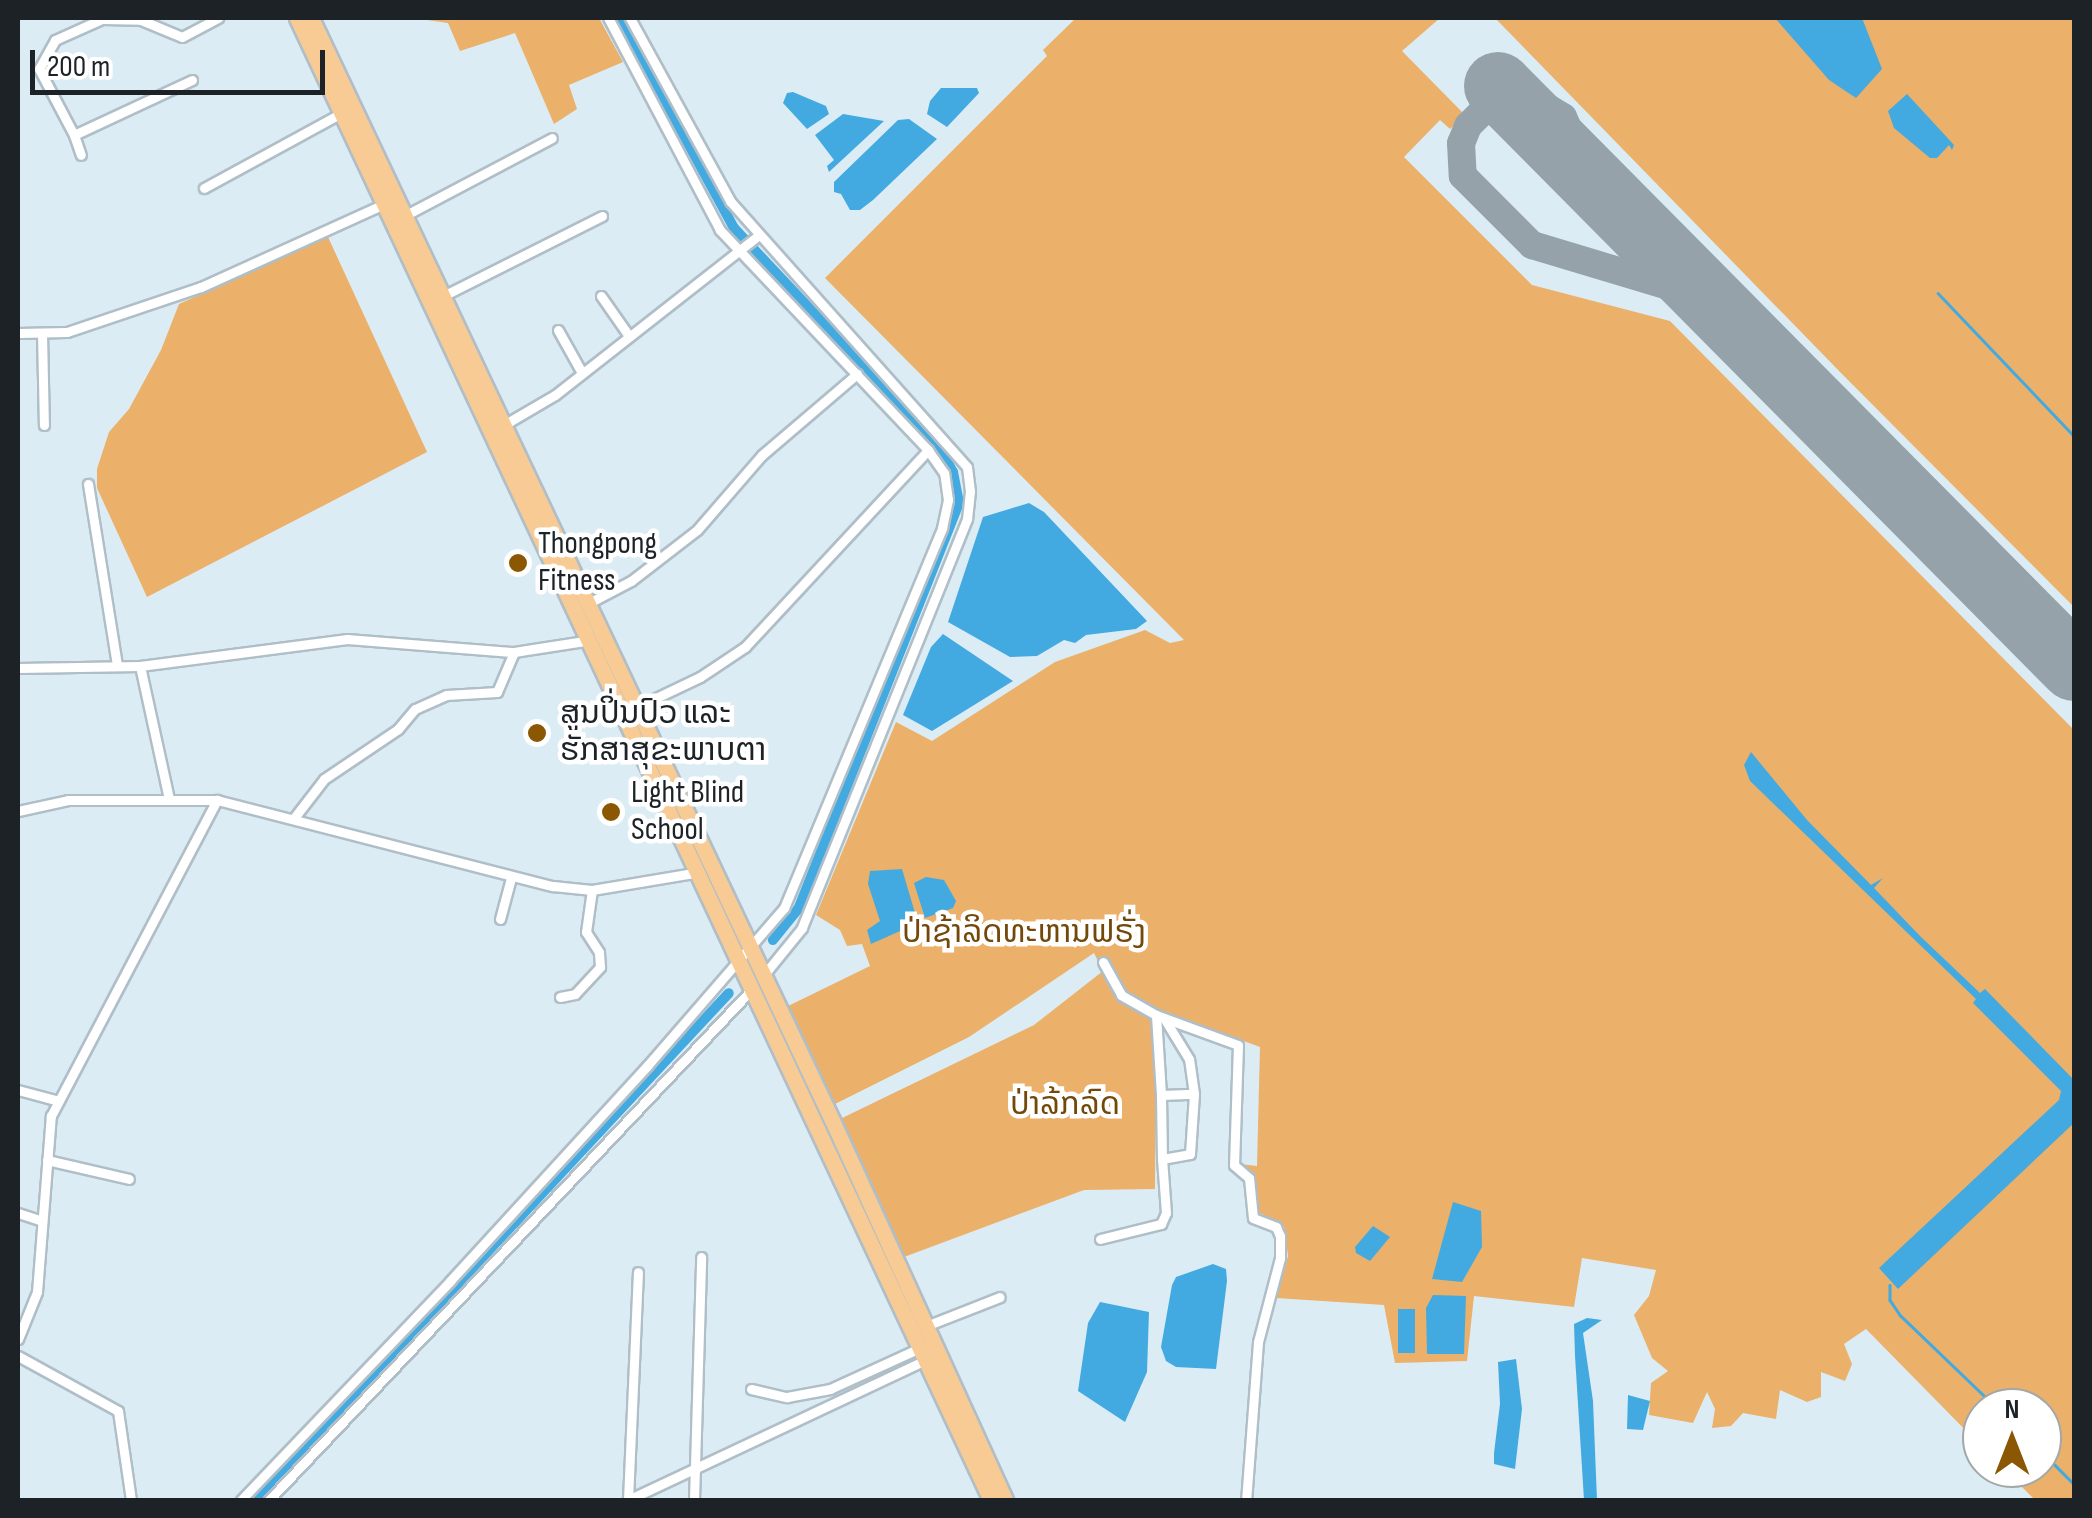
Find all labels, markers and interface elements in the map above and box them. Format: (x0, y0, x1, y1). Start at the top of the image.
scale bar (35, 30, 330, 92)
text: 200 m (47, 49, 110, 85)
place label: Thongpong Fitness (538, 526, 657, 601)
marker: Thongpong Fitness (507, 552, 529, 574)
place label: ສູນປິ່ນປົວ ແລະ ຮັກສາສຸຂະພາບຕາ (560, 696, 766, 771)
marker: ສູນປິ່ນປົວ ແລະ ຮັກສາສຸຂະພາບຕາ (524, 720, 550, 746)
place label: Light Blind School (631, 775, 744, 850)
marker: Light Blind School (600, 801, 622, 823)
park label: ປ່າຊ້າລິດທະຫານຟຣັ່ງ (902, 914, 1146, 952)
park label: ປ່າລ້ກລົດ (1010, 1086, 1120, 1124)
north arrow (1962, 1388, 2062, 1488)
text: N (2005, 1393, 2019, 1426)

